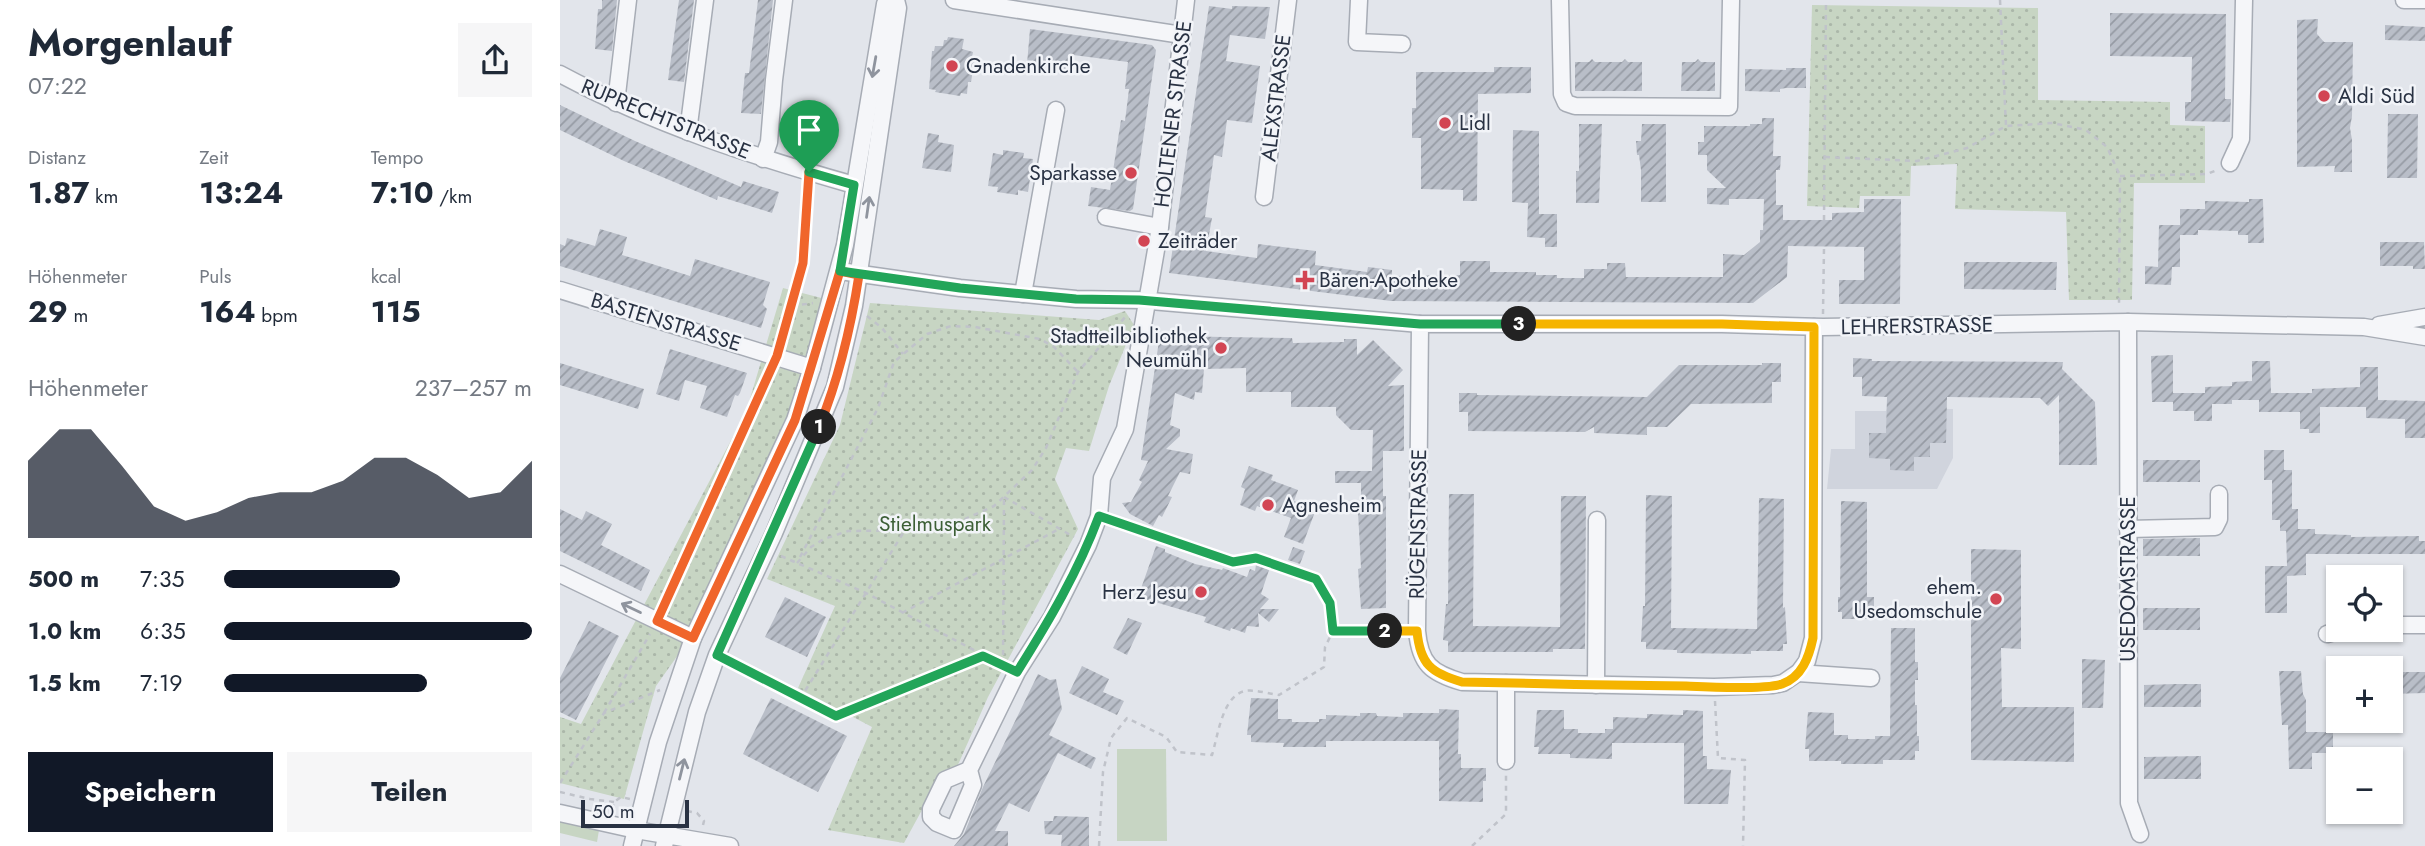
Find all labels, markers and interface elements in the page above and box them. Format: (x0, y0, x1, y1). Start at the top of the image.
text: Morgenlauf (28, 15, 232, 70)
street label: HOLTENER STRASSE (1147, 19, 1199, 209)
button: share (458, 23, 532, 97)
street label: ALEXSTRASSE (1253, 33, 1299, 163)
place label: Gnadenkirche (966, 51, 1091, 81)
one-way arrow (867, 55, 880, 78)
marker: Gnadenkirche (944, 58, 960, 74)
text: 07:22 (28, 69, 87, 103)
street label: RUPRECHTSTRASSE (577, 71, 755, 167)
place label: Aldi Süd (2338, 81, 2415, 111)
marker: Aldi Süd (2316, 88, 2332, 104)
pin (779, 100, 839, 172)
place label: Lidl (1459, 108, 1491, 138)
icon: arrive (790, 111, 828, 149)
marker: Lidl (1437, 115, 1453, 131)
text: Distanz (28, 144, 86, 171)
text: Zeit (199, 144, 228, 171)
text: Tempo (371, 144, 423, 171)
place label: Sparkasse (1029, 158, 1117, 188)
marker: Sparkasse (1123, 165, 1139, 181)
text: 1.87 (28, 171, 89, 214)
text: 13:24 (199, 171, 284, 214)
text: 7:10 (371, 171, 434, 214)
text: km (89, 183, 118, 210)
text: /km (434, 183, 472, 210)
one-way arrow (862, 196, 875, 219)
place label: Zeiträder (1158, 226, 1238, 256)
marker: Zeiträder (1136, 233, 1152, 249)
text: Höhenmeter (28, 263, 127, 290)
text: Puls (199, 263, 231, 290)
text: kcal (371, 263, 401, 290)
place label: Bären-Apotheke (1319, 265, 1458, 295)
marker: Bären-Apotheke (1297, 272, 1313, 288)
street label: BASTENSTRASSE (587, 285, 745, 359)
text: 29 (28, 290, 68, 333)
text: 164 (199, 290, 256, 333)
text: 115 (371, 290, 421, 333)
text: m (68, 302, 88, 329)
text: bpm (256, 302, 298, 329)
pin: 3 (1502, 306, 1536, 342)
text: 3 (1513, 310, 1524, 337)
street label: LEHRERSTRASSE (1840, 310, 1994, 342)
place label: Stadtteilbibliothek Neumühl (1050, 321, 1208, 375)
marker: Stadtteilbibliothek Neumühl (1213, 340, 1229, 356)
text: Höhenmeter (28, 371, 148, 405)
text: 237–257 m (415, 371, 532, 405)
pin: 1 (802, 410, 836, 444)
text: 1 (814, 413, 823, 440)
street label: RÜGENSTRASSE (1402, 449, 1434, 599)
place label: Agnesheim (1282, 490, 1382, 520)
street label: USEDOMSTRASSE (2113, 496, 2143, 662)
marker: Agnesheim (1260, 497, 1276, 513)
park label: Stielmuspark (879, 509, 992, 539)
text: 500 m (28, 562, 99, 596)
text: 7:35 (140, 562, 185, 596)
map controls (2326, 565, 2403, 824)
button: locate (2326, 565, 2403, 642)
place label: ehem. Usedomschule (1854, 572, 1982, 626)
place label: Herz Jesu (1102, 577, 1187, 607)
marker: Herz Jesu (1193, 584, 1209, 600)
marker: ehem. Usedomschule (1988, 591, 2004, 607)
one-way arrow (621, 601, 642, 615)
text: 1.0 km (28, 614, 101, 648)
text: 6:35 (140, 614, 186, 648)
pin: 2 (1368, 614, 1402, 648)
text: 2 (1378, 617, 1391, 644)
button: + (2326, 656, 2403, 733)
text: 1.5 km (28, 666, 101, 700)
text: 7:19 (140, 666, 183, 700)
button: − (2326, 747, 2403, 824)
button: Speichern (28, 752, 273, 832)
button: Teilen (287, 752, 532, 832)
one-way arrow (676, 758, 689, 781)
scale bar (581, 797, 690, 829)
text: 50 m (592, 798, 635, 825)

